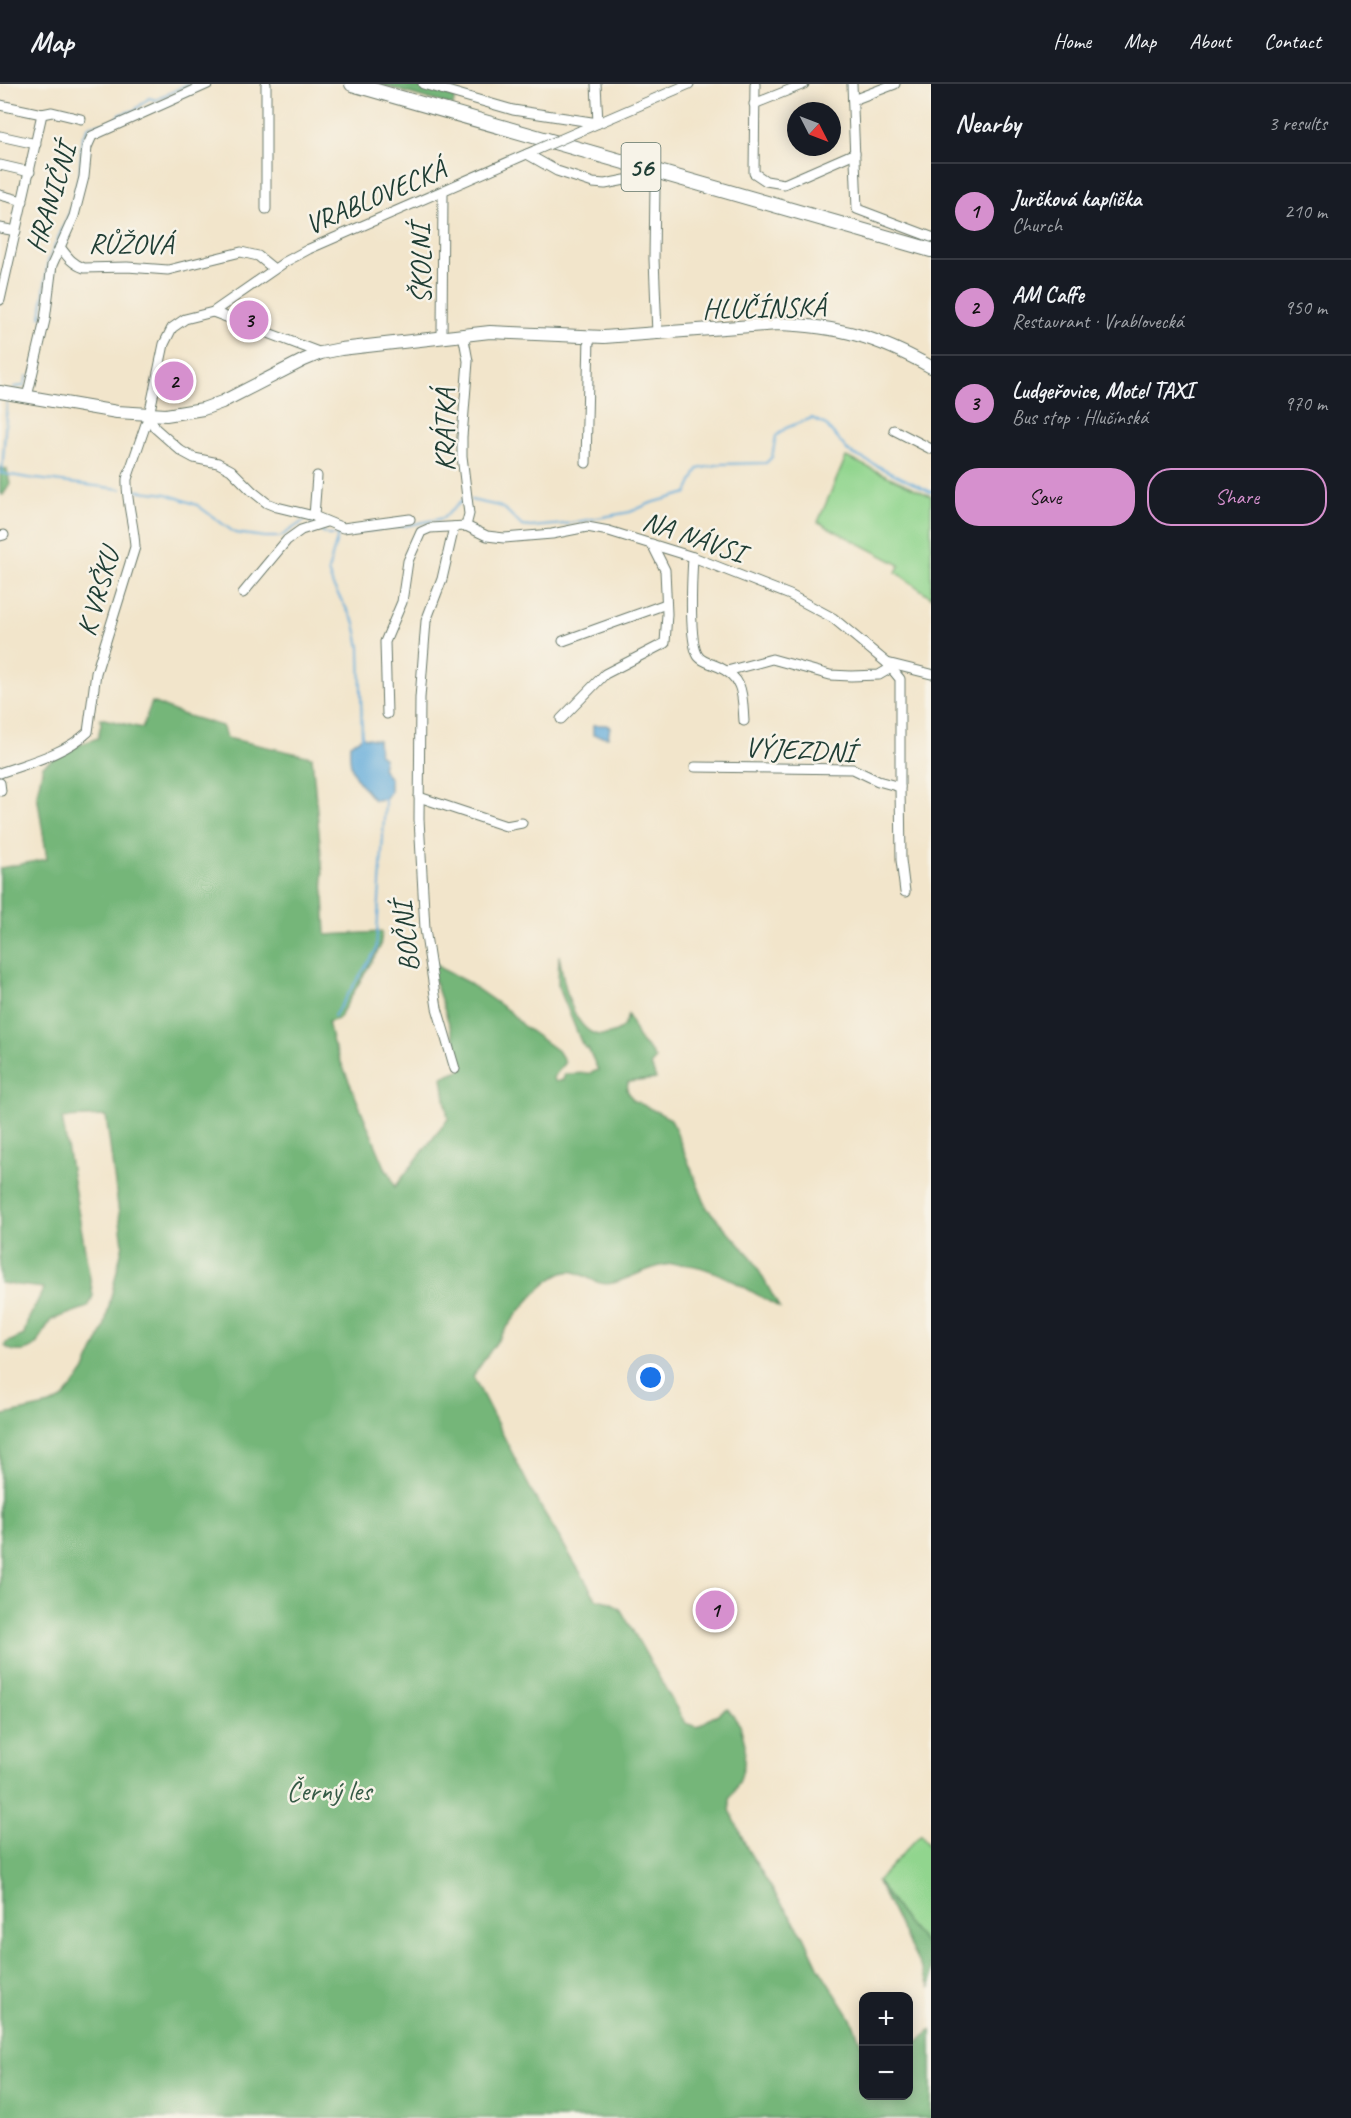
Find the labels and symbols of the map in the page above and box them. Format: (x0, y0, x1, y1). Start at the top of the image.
north arrow (787, 102, 841, 156)
street label: HRANIČNÍ (17, 134, 85, 257)
road number: 56 (622, 143, 660, 191)
street label: VRABLOVECKÁ (300, 150, 454, 242)
street label: ŠKOLNÍ (403, 218, 438, 304)
street label: RŮŽOVÁ (88, 225, 177, 262)
street label: HLUČÍNSKÁ (702, 289, 830, 326)
pin: 3 (230, 298, 268, 342)
pin: 2 (154, 358, 194, 404)
street label: KRÁTKÁ (427, 385, 462, 471)
street label: NA NÁVSI (638, 503, 755, 572)
street label: K VRŠKU (68, 539, 128, 640)
street label: VÝJEZDNÍ (744, 729, 862, 770)
street label: BOČNÍ (384, 895, 427, 974)
your location (636, 1363, 665, 1392)
pin: 1 (696, 1588, 734, 1633)
park label: Černý les (287, 1773, 374, 1808)

